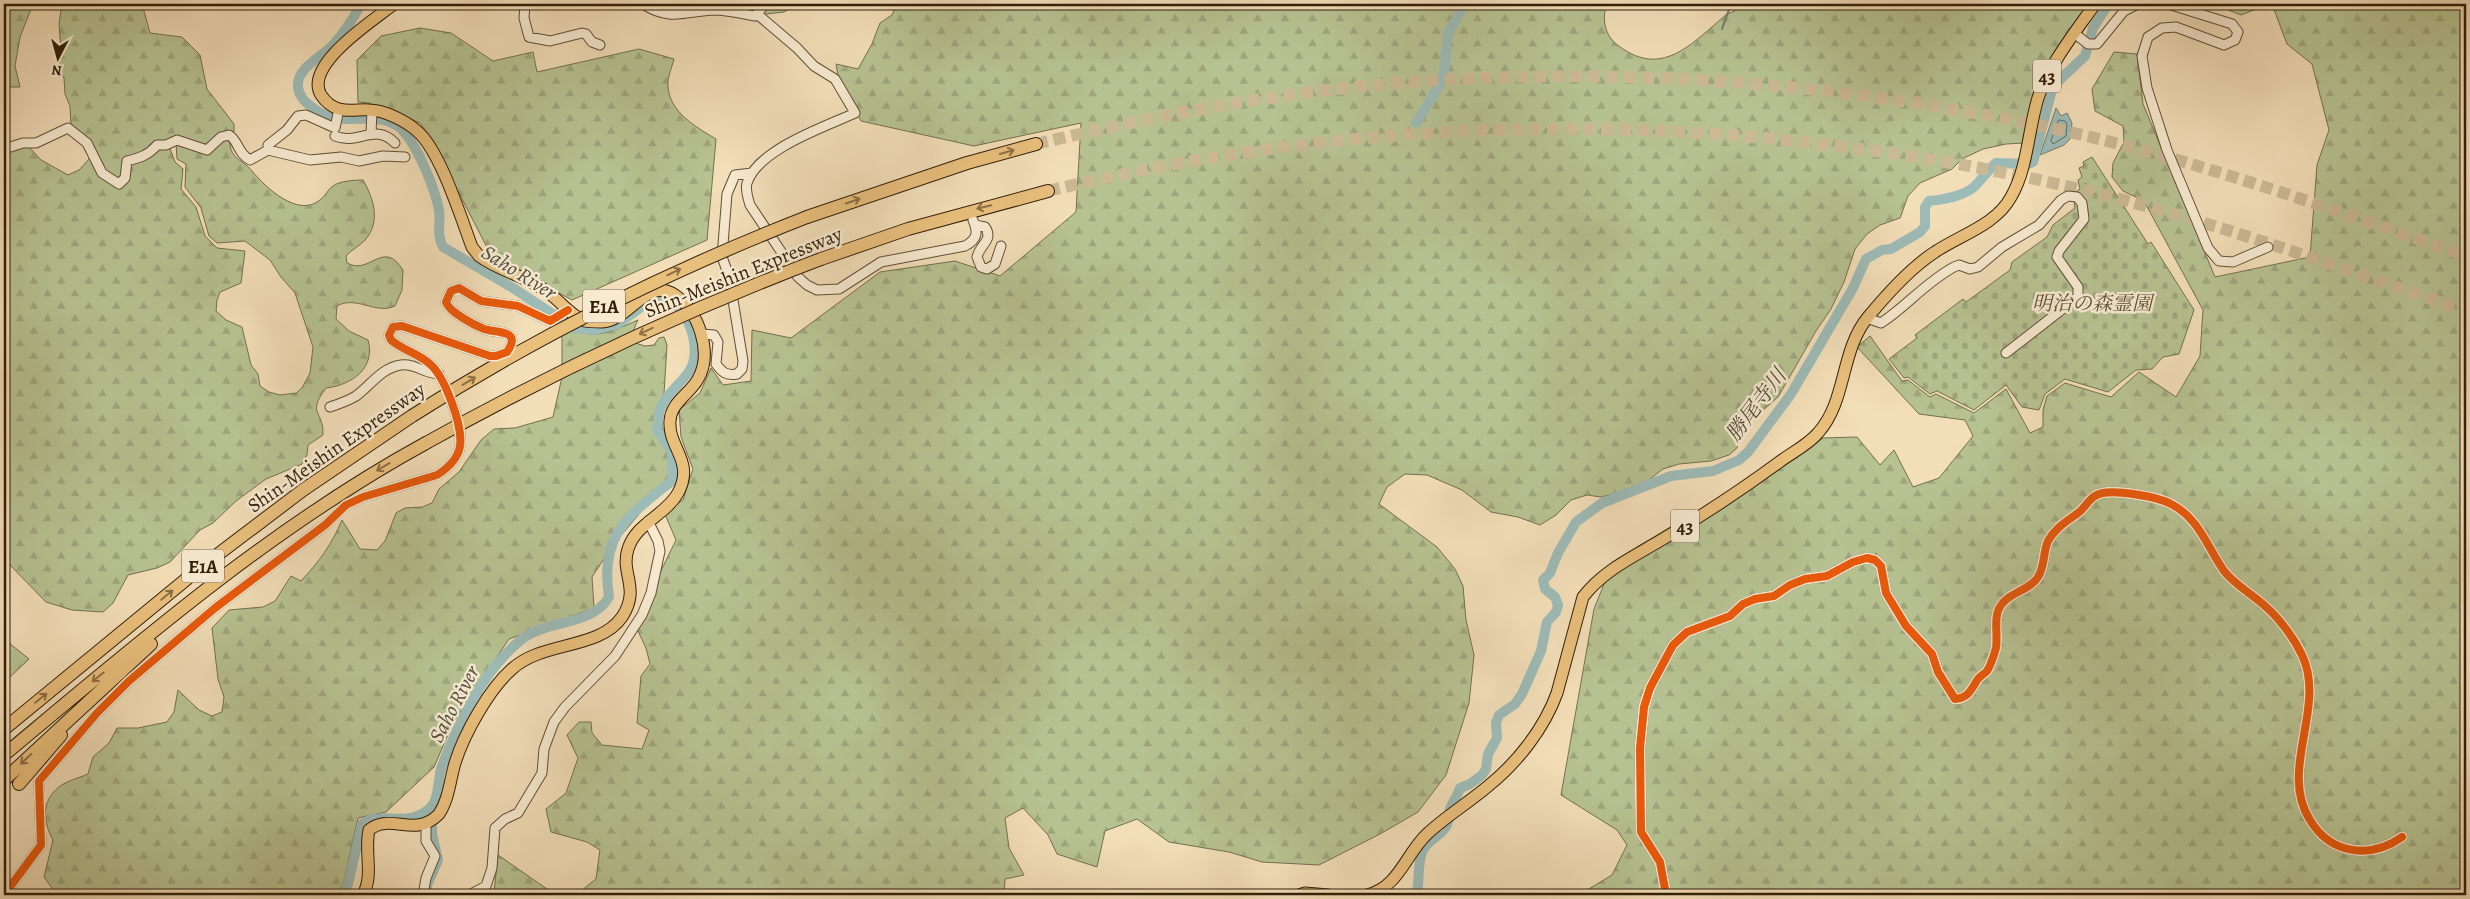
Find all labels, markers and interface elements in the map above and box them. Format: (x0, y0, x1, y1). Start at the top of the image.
north arrow (32, 32, 82, 82)
road number: 43 (2033, 59, 2061, 92)
text: N (51, 60, 63, 80)
one-way arrow (999, 146, 1015, 156)
one-way arrow (845, 196, 860, 205)
one-way arrow (976, 203, 992, 212)
street label: Shin-Meishin Expressway (640, 220, 847, 325)
water label: Saho River (476, 238, 562, 306)
one-way arrow (666, 267, 681, 276)
road number: E1A (583, 290, 625, 322)
park label: 明治の森霊園 (2032, 290, 2155, 317)
one-way arrow (639, 327, 654, 336)
water label: 勝尾寺川 (1720, 361, 1794, 447)
street label: Shin-Meishin Expressway (242, 375, 431, 519)
one-way arrow (461, 375, 475, 385)
one-way arrow (377, 462, 391, 472)
road number: 43 (1671, 510, 1699, 542)
road number: E1A (182, 550, 224, 582)
one-way arrow (160, 590, 173, 601)
water label: Saho River (422, 660, 486, 747)
one-way arrow (91, 672, 104, 683)
one-way arrow (35, 692, 48, 704)
one-way arrow (20, 753, 33, 765)

